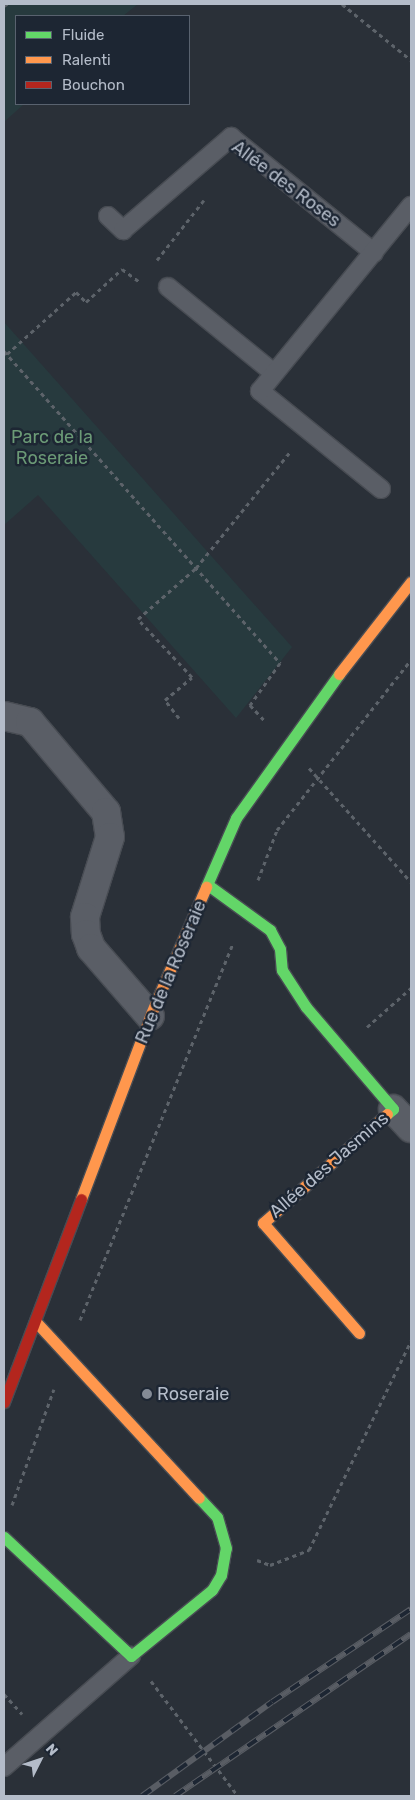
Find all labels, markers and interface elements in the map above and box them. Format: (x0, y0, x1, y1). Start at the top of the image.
legend (15, 15, 190, 105)
text: Fluide (62, 26, 104, 44)
text: Ralenti (62, 51, 111, 69)
text: Bouchon (62, 76, 125, 94)
street label: Allée des Roses (228, 136, 344, 232)
park label: Parc de la Roseraie (11, 427, 93, 469)
street label: Rue de la Roseraie (131, 897, 211, 1047)
street label: Allée des Jasmins (265, 1107, 393, 1223)
place label: Roseraie (157, 1383, 229, 1405)
marker: Roseraie (141, 1388, 153, 1400)
north arrow (15, 1735, 65, 1785)
text: N (42, 1740, 61, 1759)

